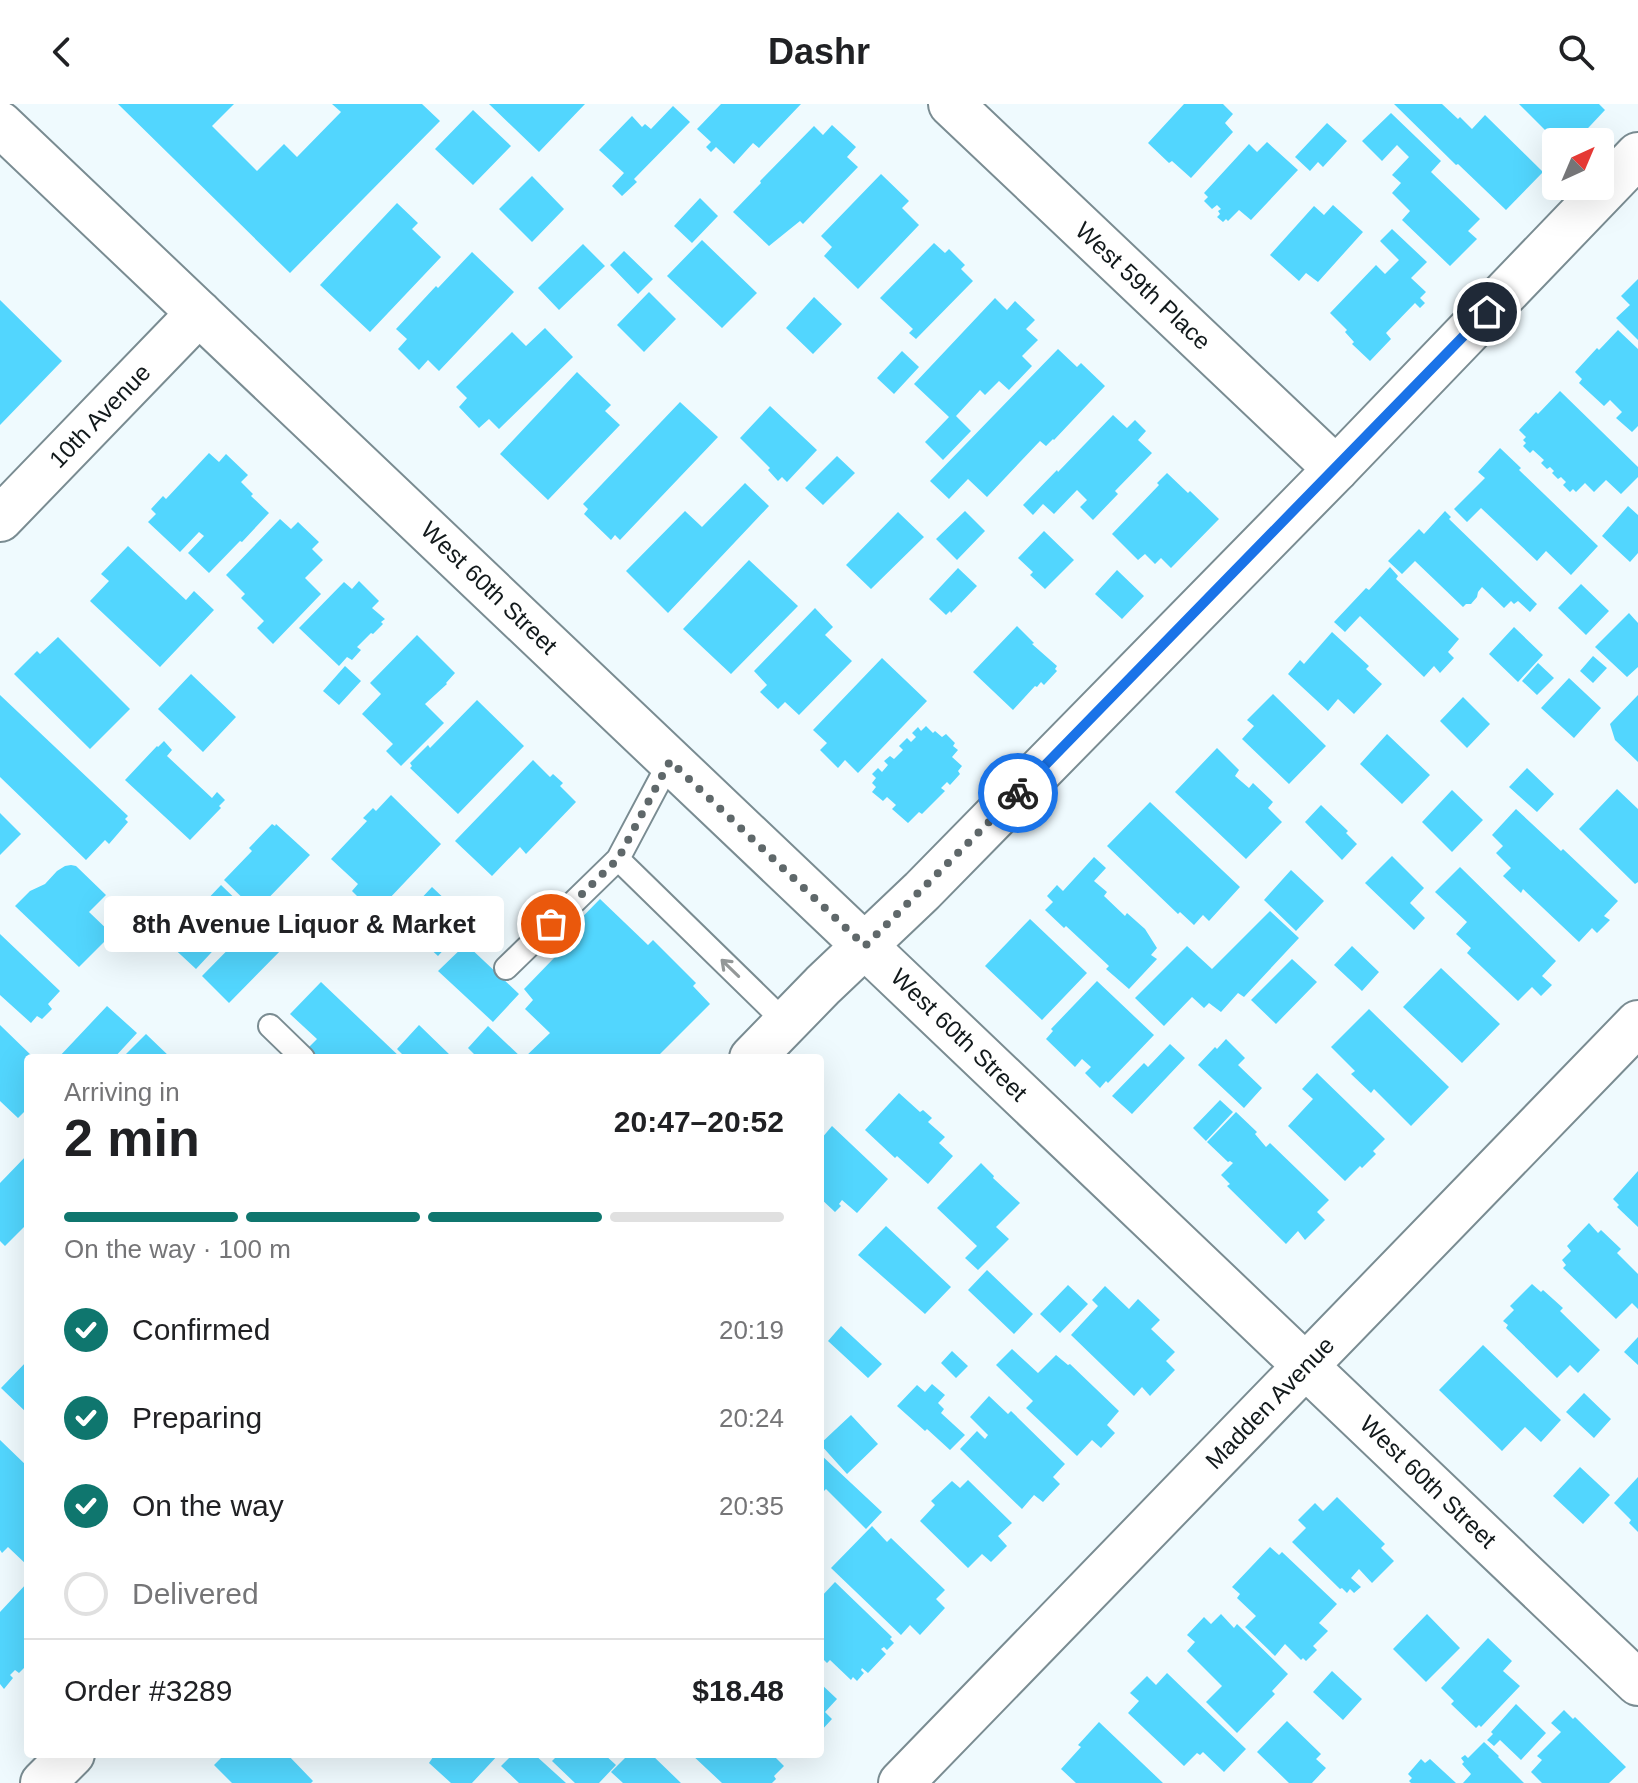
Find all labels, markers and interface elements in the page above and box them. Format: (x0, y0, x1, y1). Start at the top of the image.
icon: back (40, 30, 84, 74)
icon: search (1554, 30, 1598, 74)
text: Dashr (768, 31, 870, 72)
north arrow (1542, 128, 1614, 200)
map controls (1542, 128, 1614, 200)
street label: West 59th Place (1070, 216, 1216, 355)
pin (1453, 278, 1521, 346)
icon: home (1465, 290, 1509, 334)
street label: 10th Avenue (44, 358, 156, 473)
street label: West 60th Street (416, 516, 563, 660)
courier (978, 753, 1058, 833)
icon: bike (996, 771, 1040, 815)
pin (517, 890, 585, 958)
callout: 8th Avenue Liquor & Market (103, 896, 503, 952)
icon: bag (529, 902, 573, 946)
text: 8th Avenue Liquor & Market (132, 909, 476, 939)
one-way arrow (721, 959, 740, 978)
street label: West 60th Street (886, 963, 1033, 1107)
text: Arriving in (64, 1077, 180, 1107)
text: 20:47–20:52 (614, 1105, 784, 1138)
text: 2 min (64, 1109, 200, 1167)
text: On the way · 100 m (64, 1234, 291, 1264)
icon: check (64, 1308, 108, 1352)
text: Confirmed (132, 1313, 270, 1346)
text: 20:19 (719, 1315, 784, 1345)
street label: Madden Avenue (1200, 1331, 1339, 1474)
icon: check (64, 1396, 108, 1440)
text: Preparing (132, 1401, 262, 1434)
text: 20:24 (719, 1403, 784, 1433)
street label: West 60th Street (1355, 1410, 1502, 1554)
icon: check (64, 1484, 108, 1528)
text: On the way (132, 1489, 284, 1522)
text: 20:35 (719, 1491, 784, 1521)
text: Delivered (132, 1577, 259, 1610)
text: Order #3289 (64, 1674, 232, 1707)
text: $18.48 (692, 1674, 784, 1707)

